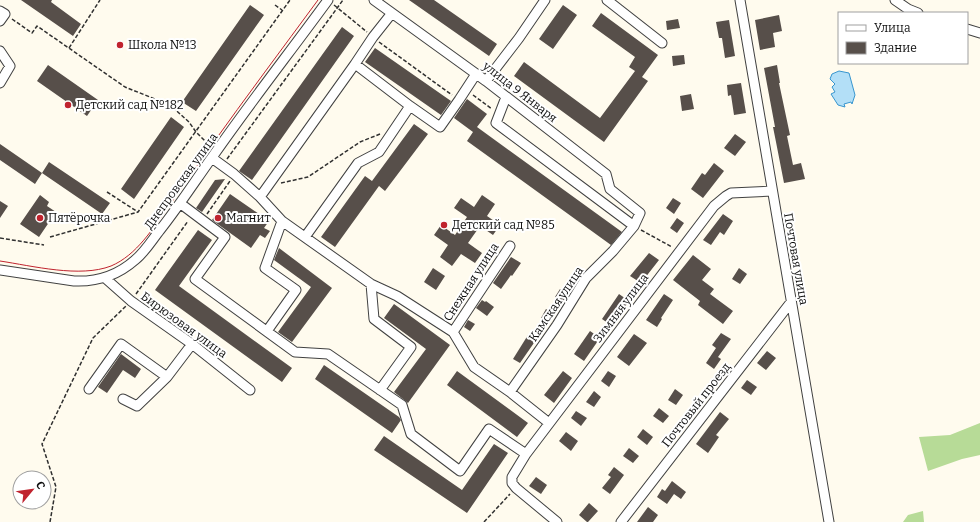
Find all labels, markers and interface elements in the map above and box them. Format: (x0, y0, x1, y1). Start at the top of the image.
legend (838, 12, 968, 64)
text: Улица (874, 21, 911, 35)
place label: Школа №13 (128, 38, 197, 52)
marker: Школа №13 (115, 40, 125, 50)
text: Здание (874, 41, 917, 55)
street label: улица 9 Января (479, 58, 560, 125)
place label: Детский сад №182 (76, 98, 184, 112)
marker: Детский сад №182 (63, 100, 73, 110)
street label: Днепровская улица (141, 130, 221, 232)
place label: Пятёрочка (48, 211, 111, 225)
place label: Магнит (226, 211, 271, 225)
street label: Почтовая улица (781, 212, 811, 307)
marker: Пятёрочка (35, 213, 45, 223)
marker: Магнит (213, 213, 223, 223)
place label: Детский сад №85 (452, 218, 555, 232)
marker: Детский сад №85 (439, 220, 449, 230)
street label: Снежная улица (441, 240, 502, 324)
street label: Камская улица (526, 264, 586, 344)
street label: Зимняя улица (591, 270, 652, 345)
street label: Бирюзовая улица (138, 289, 230, 361)
street label: Почтовый проезд (659, 360, 733, 450)
north arrow (12, 470, 52, 510)
text: С (33, 479, 48, 492)

